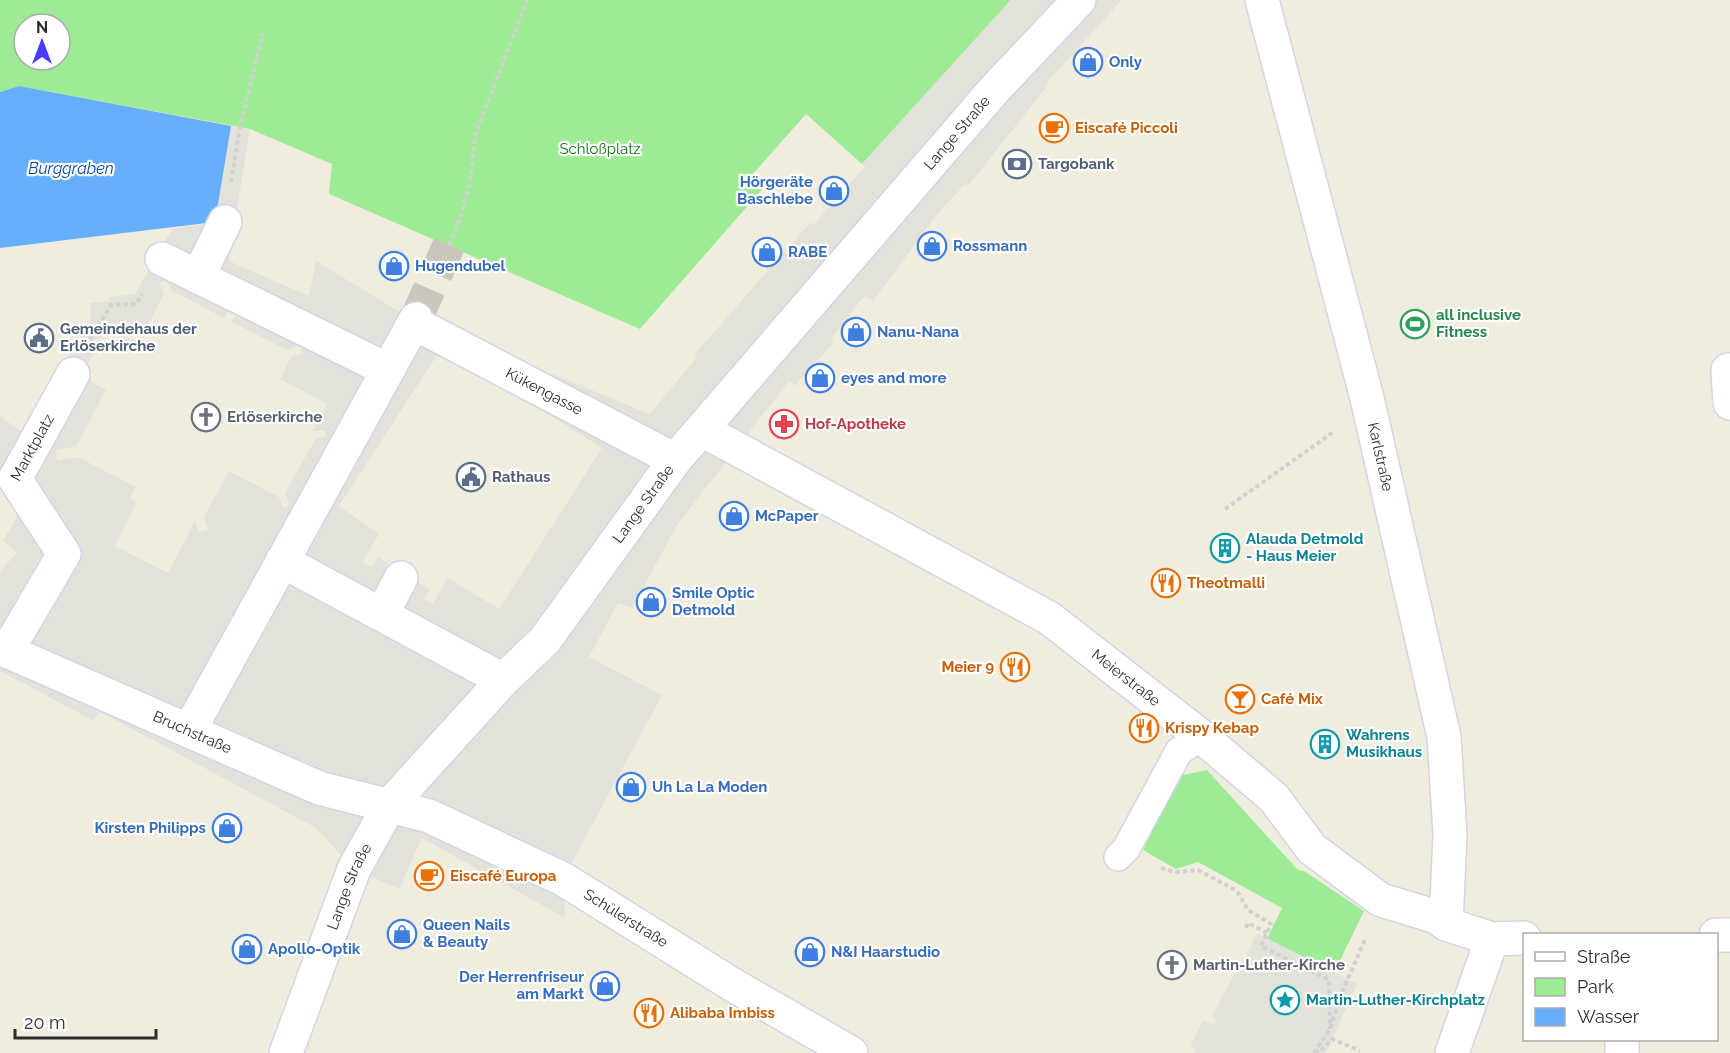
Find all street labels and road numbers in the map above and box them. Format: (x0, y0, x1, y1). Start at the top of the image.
street label: Lange Straße (920, 92, 994, 174)
street label: Kükengasse (503, 364, 586, 419)
street label: Marktplatz (7, 411, 58, 484)
street label: Karlstraße (1364, 421, 1397, 493)
street label: Lange Straße (609, 461, 678, 547)
street label: Meierstraße (1088, 645, 1164, 710)
street label: Bruchstraße (150, 707, 235, 758)
street label: Lange Straße (323, 840, 376, 932)
street label: Schülerstraße (580, 885, 671, 951)

